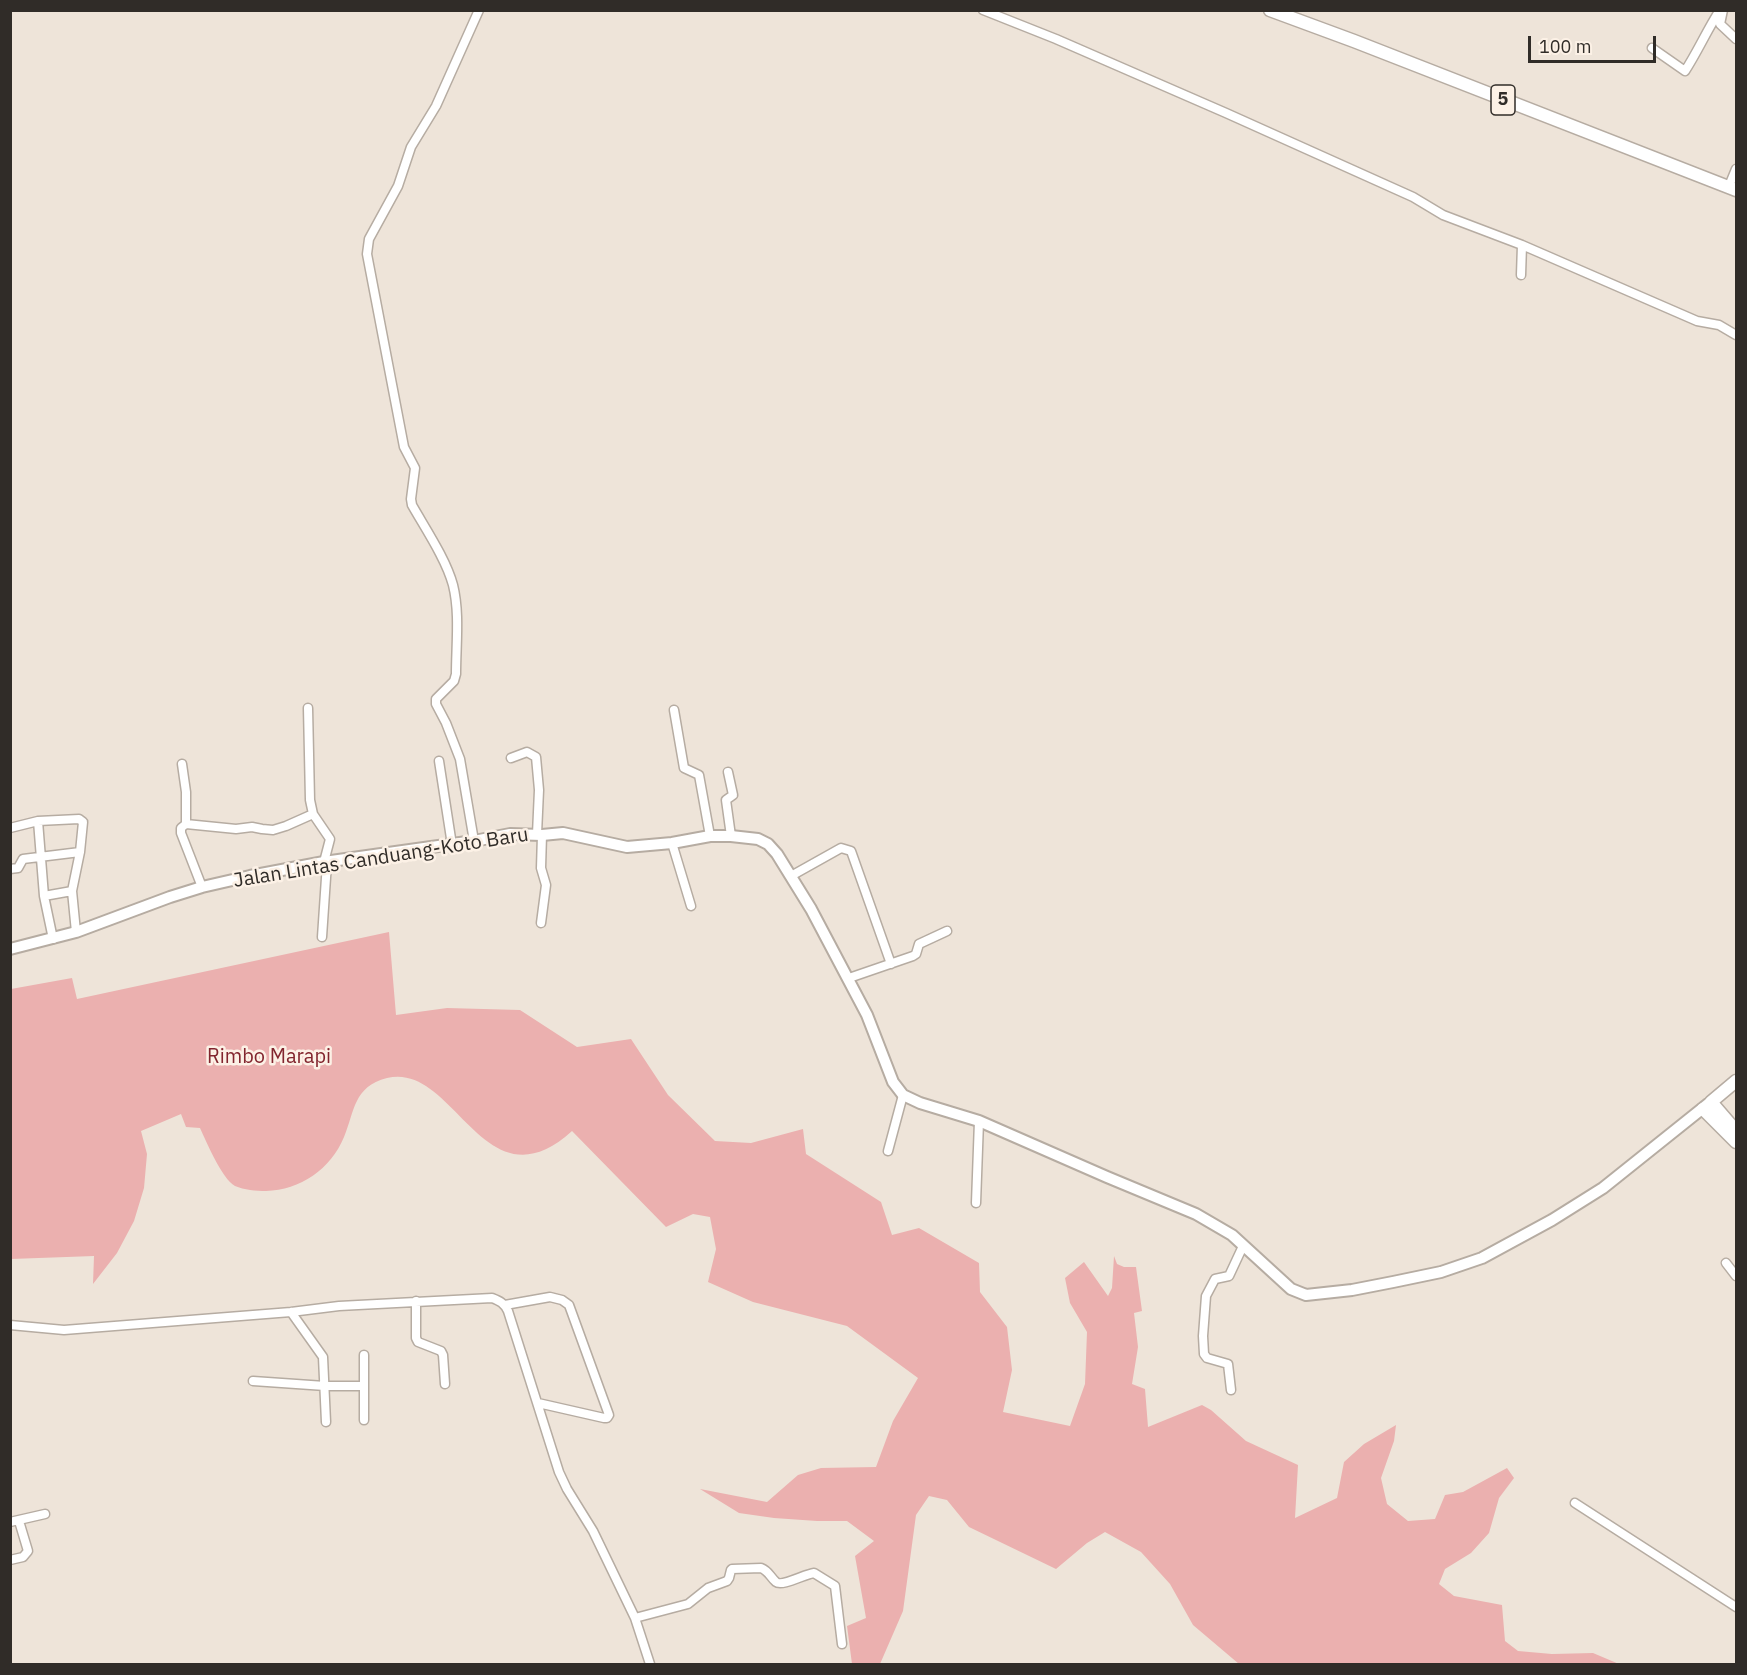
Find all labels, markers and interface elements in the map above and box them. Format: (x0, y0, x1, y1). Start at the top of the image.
scale bar (1531, 24, 1658, 62)
text: 100 m (1539, 35, 1591, 58)
road number: 5 (1491, 85, 1515, 115)
street label: Jalan Lintas Canduang-Koto Baru (232, 823, 530, 893)
park label: Rimbo Marapi (207, 1045, 331, 1069)

